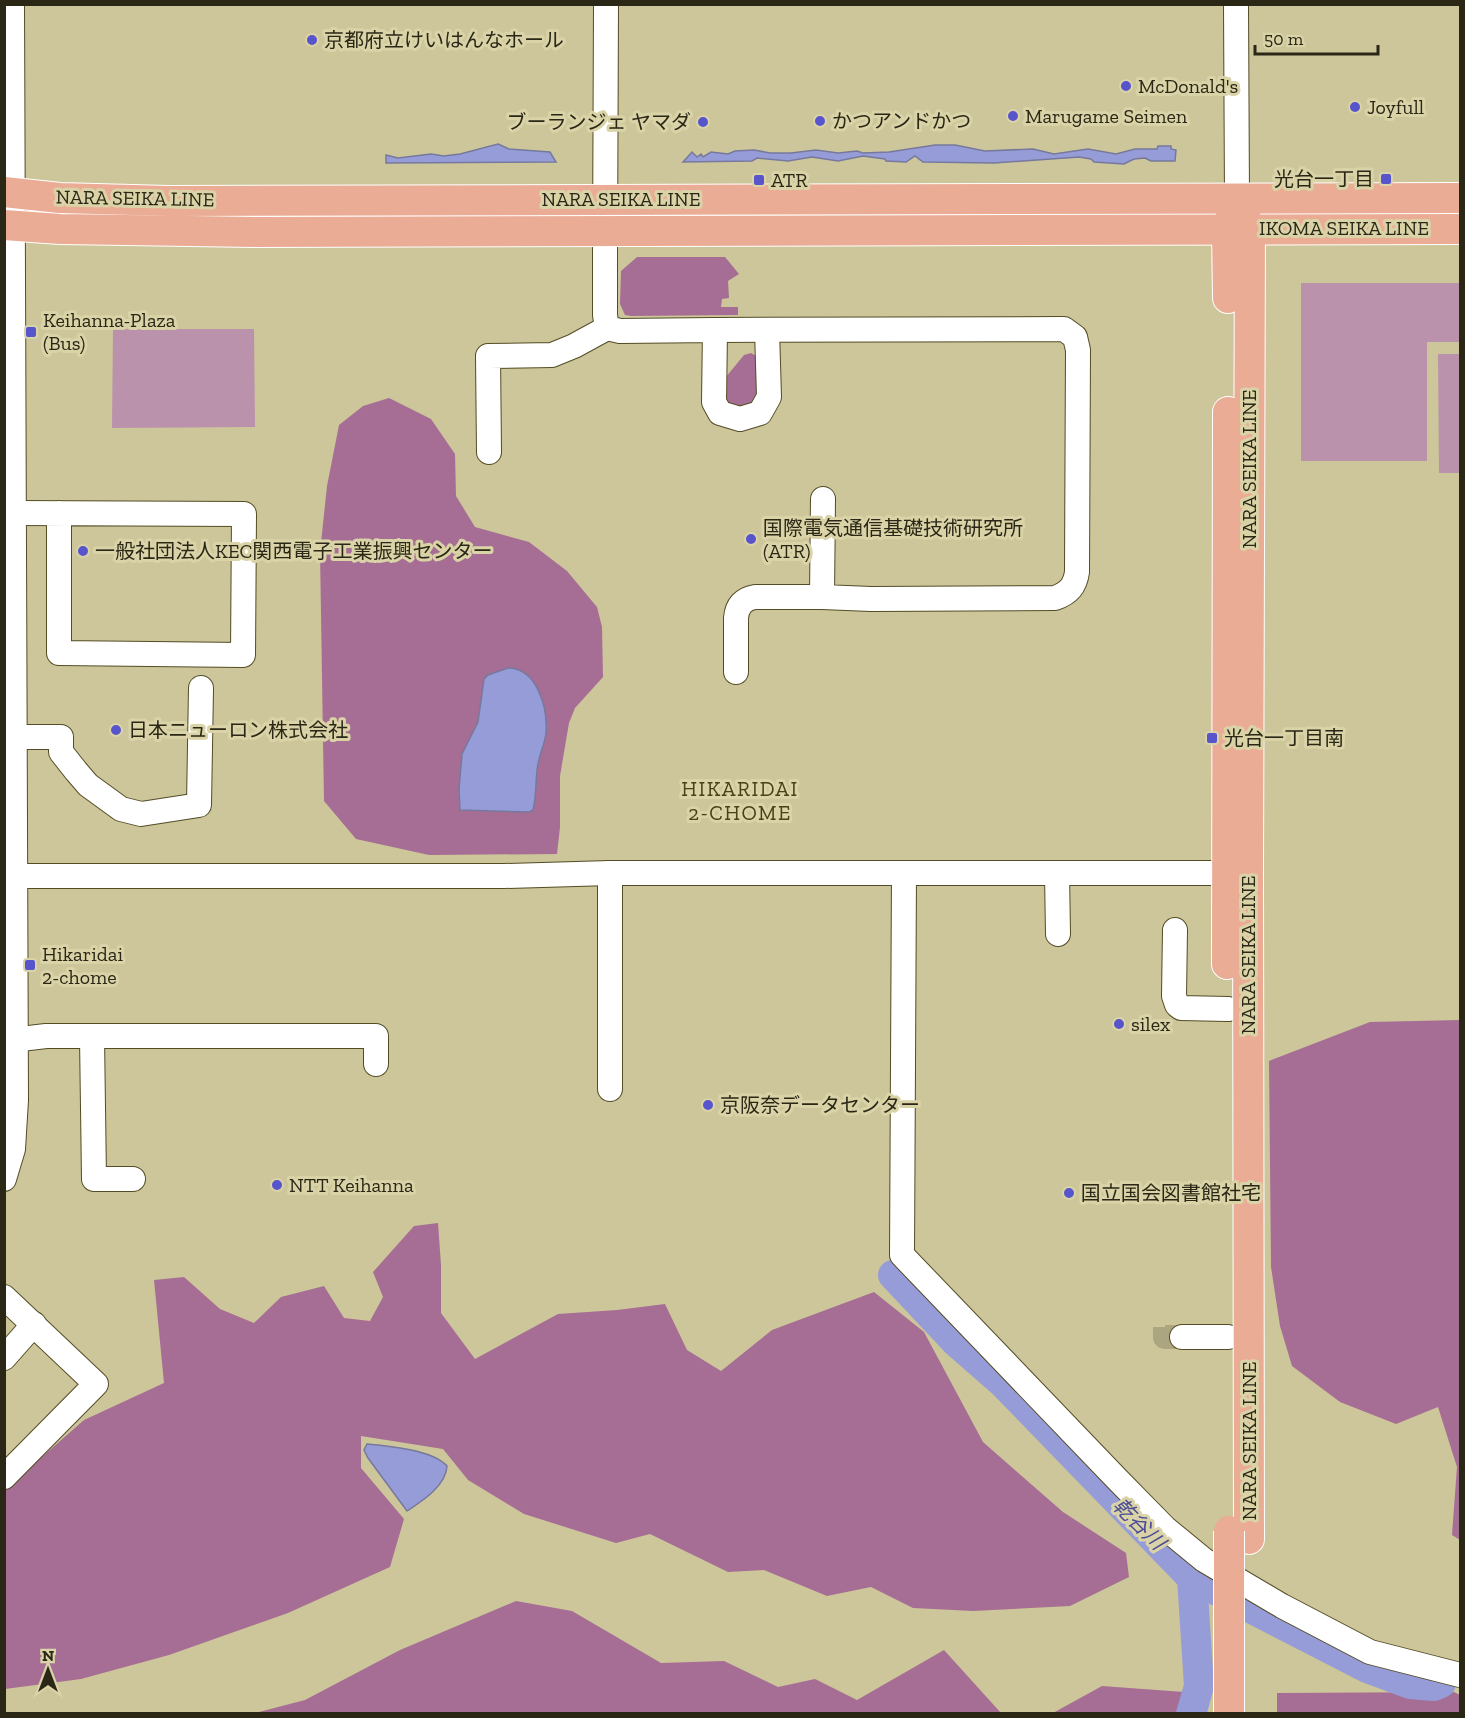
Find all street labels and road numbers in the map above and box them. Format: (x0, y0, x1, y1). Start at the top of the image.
street label: NARA SEIKA LINE (55, 185, 215, 211)
street label: NARA SEIKA LINE (542, 187, 700, 211)
street label: IKOMA SEIKA LINE (1259, 216, 1429, 240)
street label: NARA SEIKA LINE (1237, 390, 1261, 548)
street label: NARA SEIKA LINE (1236, 876, 1260, 1034)
street label: NARA SEIKA LINE (1237, 1362, 1261, 1520)

